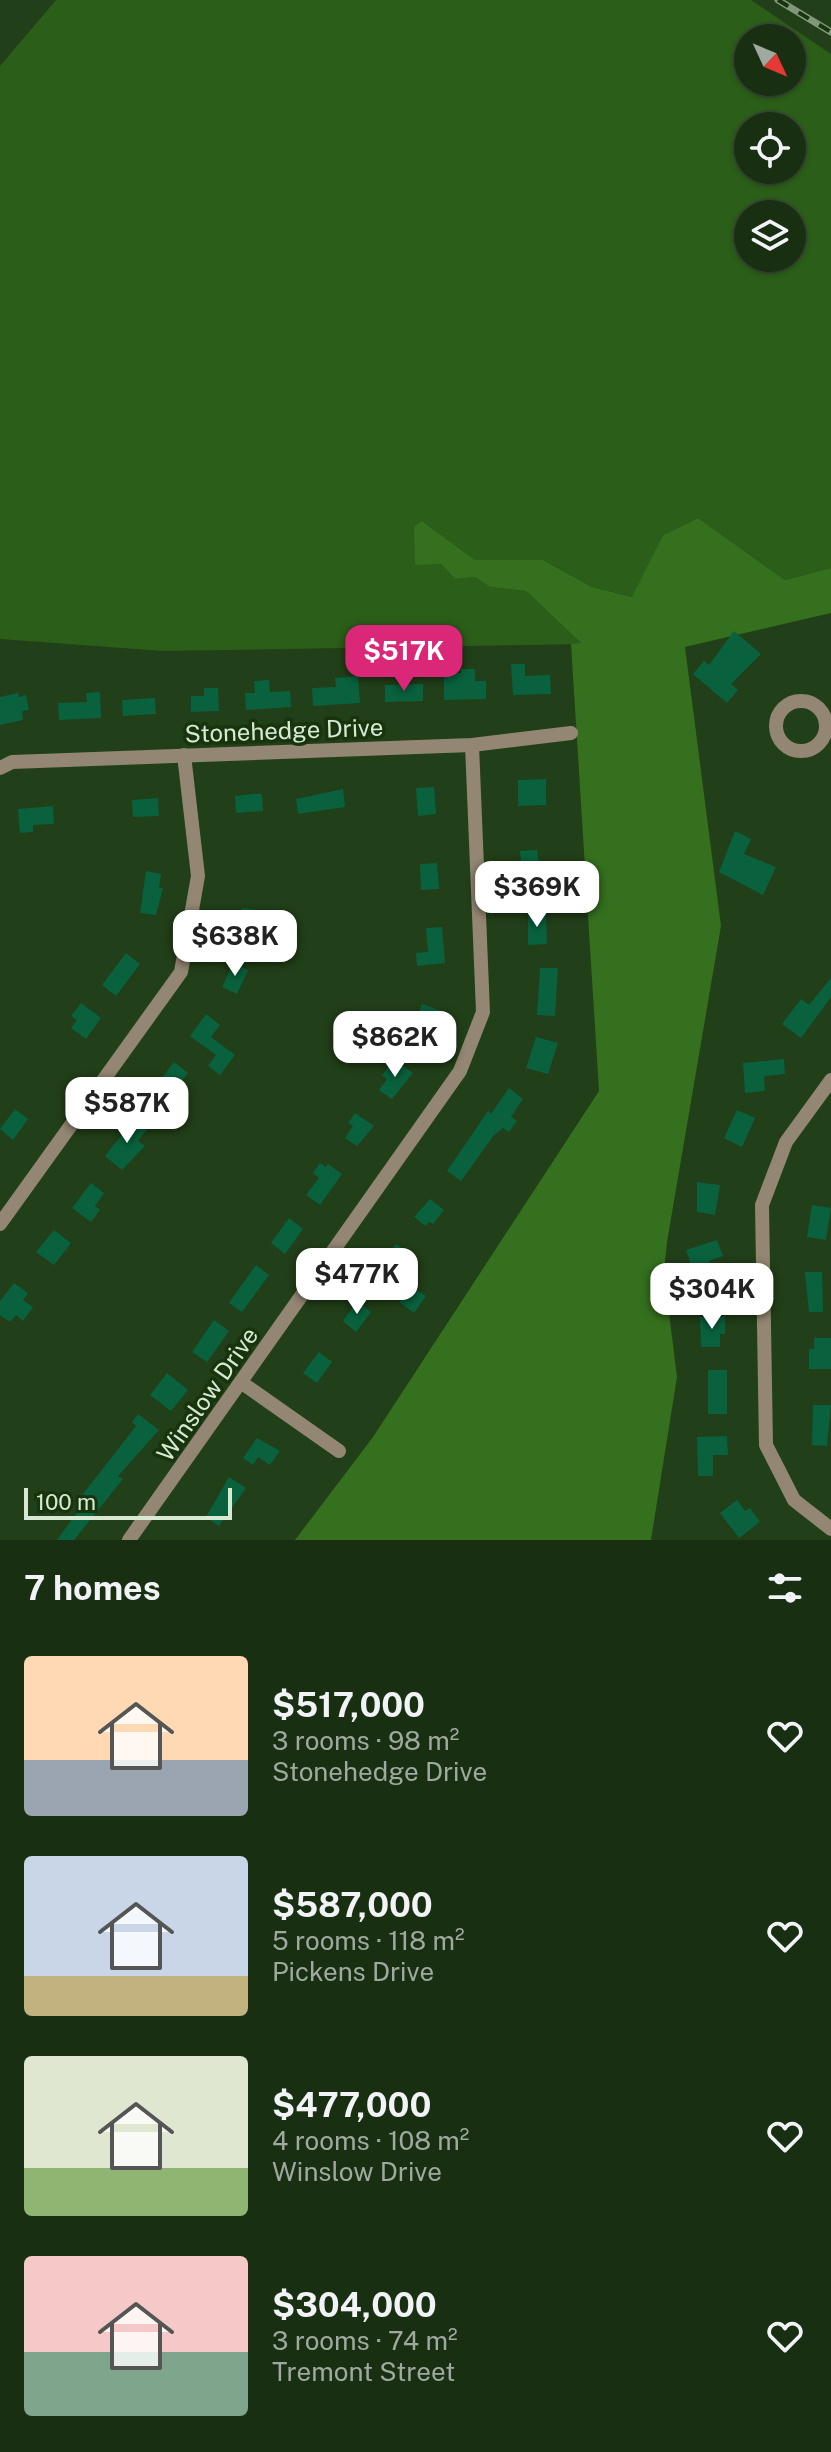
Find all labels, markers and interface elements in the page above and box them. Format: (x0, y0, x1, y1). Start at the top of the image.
north arrow (734, 24, 806, 96)
map controls (734, 24, 806, 272)
button: locate (734, 112, 806, 184)
button: layers (734, 200, 806, 272)
pin: $517K (348, 625, 460, 693)
text: $517K (363, 635, 445, 666)
street label: Stonehedge Drive (184, 713, 384, 747)
pin: $369K (481, 861, 593, 929)
text: $369K (493, 871, 581, 902)
pin: $638K (179, 910, 291, 978)
text: $638K (191, 920, 279, 951)
pin: $862K (339, 1011, 451, 1079)
text: $862K (351, 1021, 439, 1052)
pin: $587K (71, 1077, 183, 1145)
text: $587K (83, 1087, 171, 1118)
pin: $477K (301, 1248, 413, 1316)
text: $477K (314, 1258, 400, 1289)
pin: $304K (656, 1263, 768, 1331)
text: $304K (668, 1273, 756, 1304)
street label: Winslow Drive (151, 1322, 263, 1466)
scale bar (24, 1484, 232, 1520)
text: 100 m (36, 1489, 96, 1515)
icon: filters (763, 1566, 807, 1610)
text: 7 homes (24, 1568, 161, 1608)
text: $517,000 (272, 1685, 425, 1725)
icon: home (88, 1688, 184, 1784)
icon: heart (763, 1714, 807, 1758)
text: 3 rooms · 98 m² (272, 1725, 459, 1756)
text: Stonehedge Drive (272, 1756, 487, 1787)
text: $587,000 (272, 1885, 433, 1925)
icon: home (88, 1888, 184, 1984)
icon: heart (763, 1914, 807, 1958)
text: 5 rooms · 118 m² (272, 1925, 465, 1956)
text: Pickens Drive (272, 1956, 434, 1987)
text: $477,000 (272, 2085, 431, 2125)
icon: home (88, 2088, 184, 2184)
icon: heart (763, 2114, 807, 2158)
text: 4 rooms · 108 m² (272, 2125, 469, 2156)
text: Winslow Drive (272, 2156, 442, 2187)
text: $304,000 (272, 2285, 437, 2325)
icon: home (88, 2288, 184, 2384)
icon: heart (763, 2314, 807, 2358)
text: 3 rooms · 74 m² (272, 2325, 458, 2356)
text: Tremont Street (272, 2356, 455, 2387)

